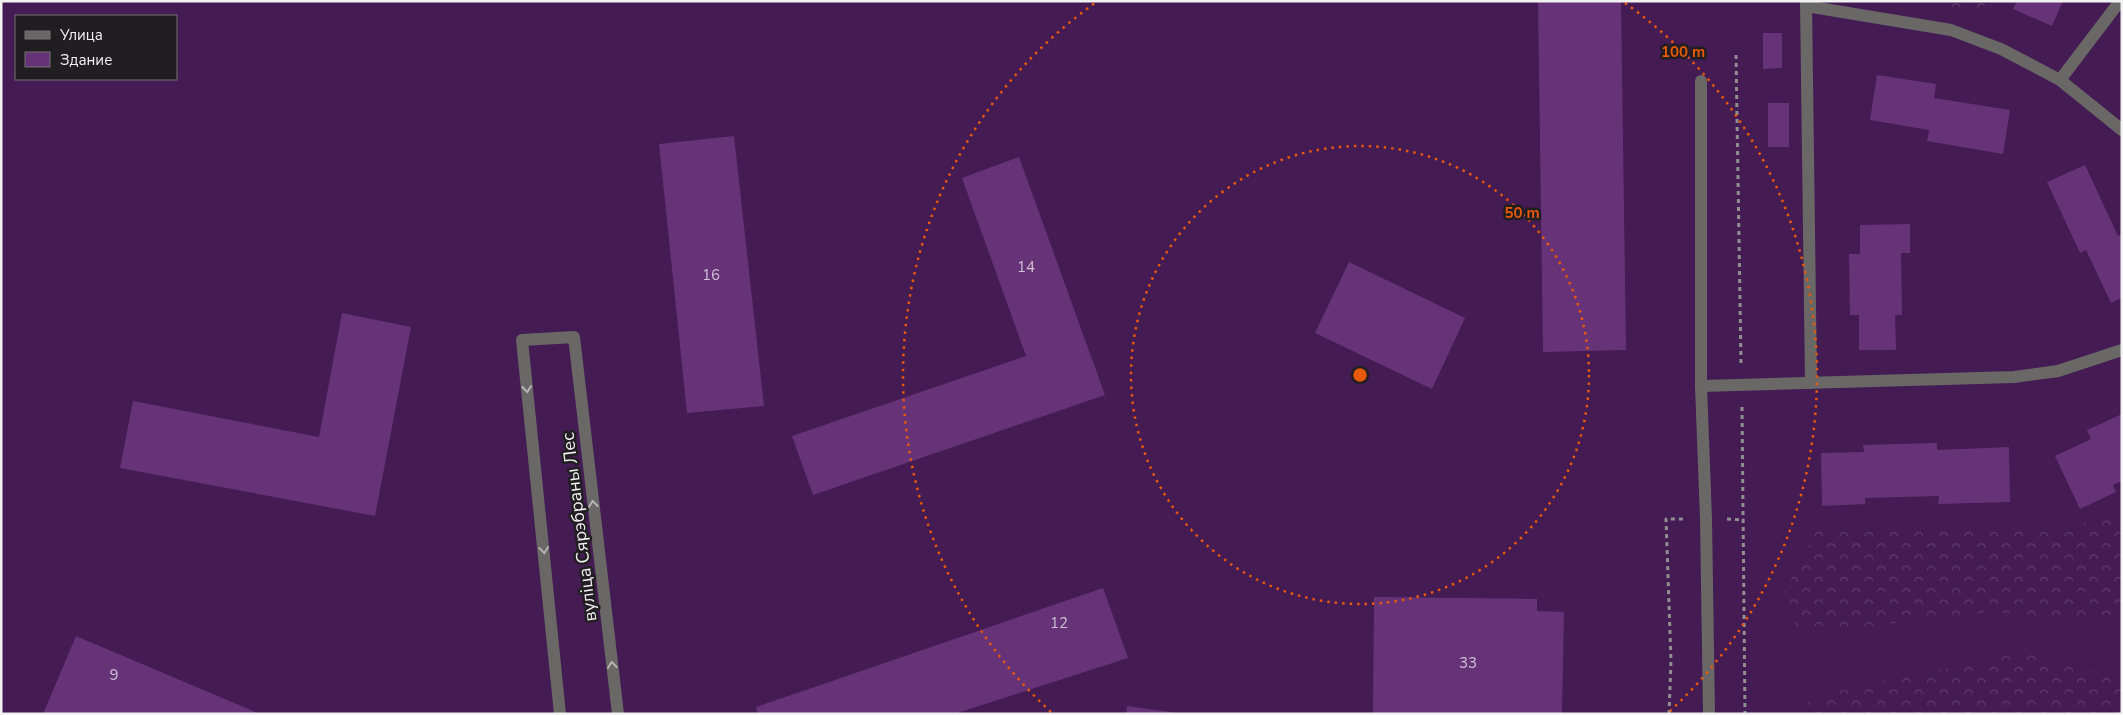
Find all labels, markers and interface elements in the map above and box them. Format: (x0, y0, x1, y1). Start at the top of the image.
legend (15, 15, 178, 80)
text: Улица (59, 25, 103, 45)
text: 100 m (1661, 42, 1705, 62)
text: Здание (60, 50, 112, 70)
text: 50 m (1504, 203, 1540, 223)
house number: 14 (1017, 257, 1035, 277)
house number: 16 (702, 265, 720, 285)
centre of rings (1351, 366, 1369, 384)
one-way arrow (521, 385, 532, 393)
street label: вуліца Сярэбраны Лес (555, 431, 603, 623)
one-way arrow (588, 500, 599, 508)
one-way arrow (538, 547, 549, 555)
house number: 12 (1050, 613, 1068, 633)
house number: 33 (1459, 653, 1477, 673)
one-way arrow (607, 661, 618, 669)
house number: 9 (109, 665, 119, 685)

